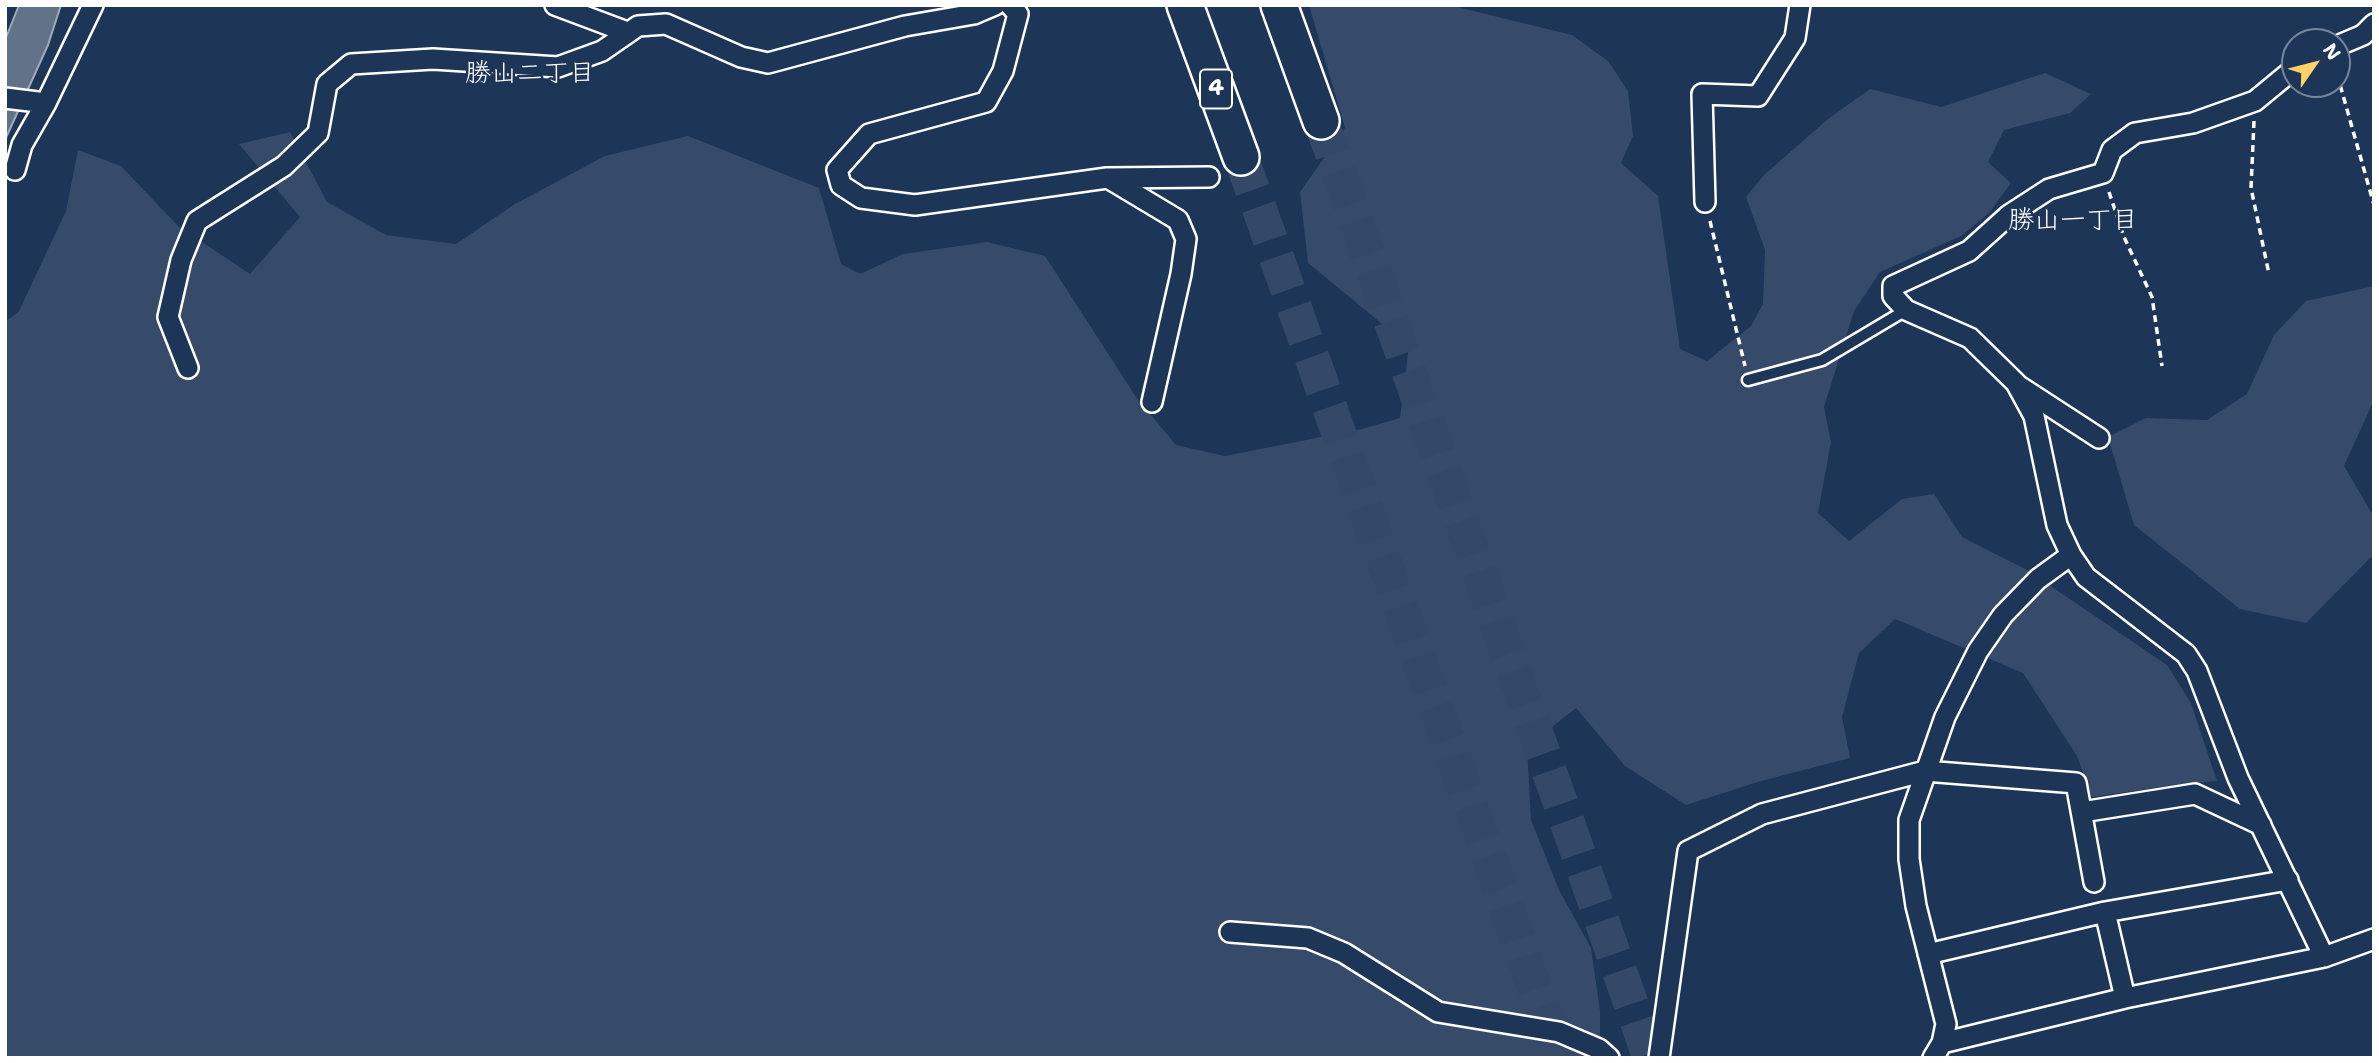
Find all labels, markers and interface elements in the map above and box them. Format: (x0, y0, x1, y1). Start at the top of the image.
north arrow (2281, 28, 2351, 98)
text: N (2317, 38, 2347, 65)
district label: 勝山二丁目 (465, 58, 595, 90)
road number: 4 (1200, 69, 1232, 108)
district label: 勝山一丁目 (2008, 205, 2138, 237)

